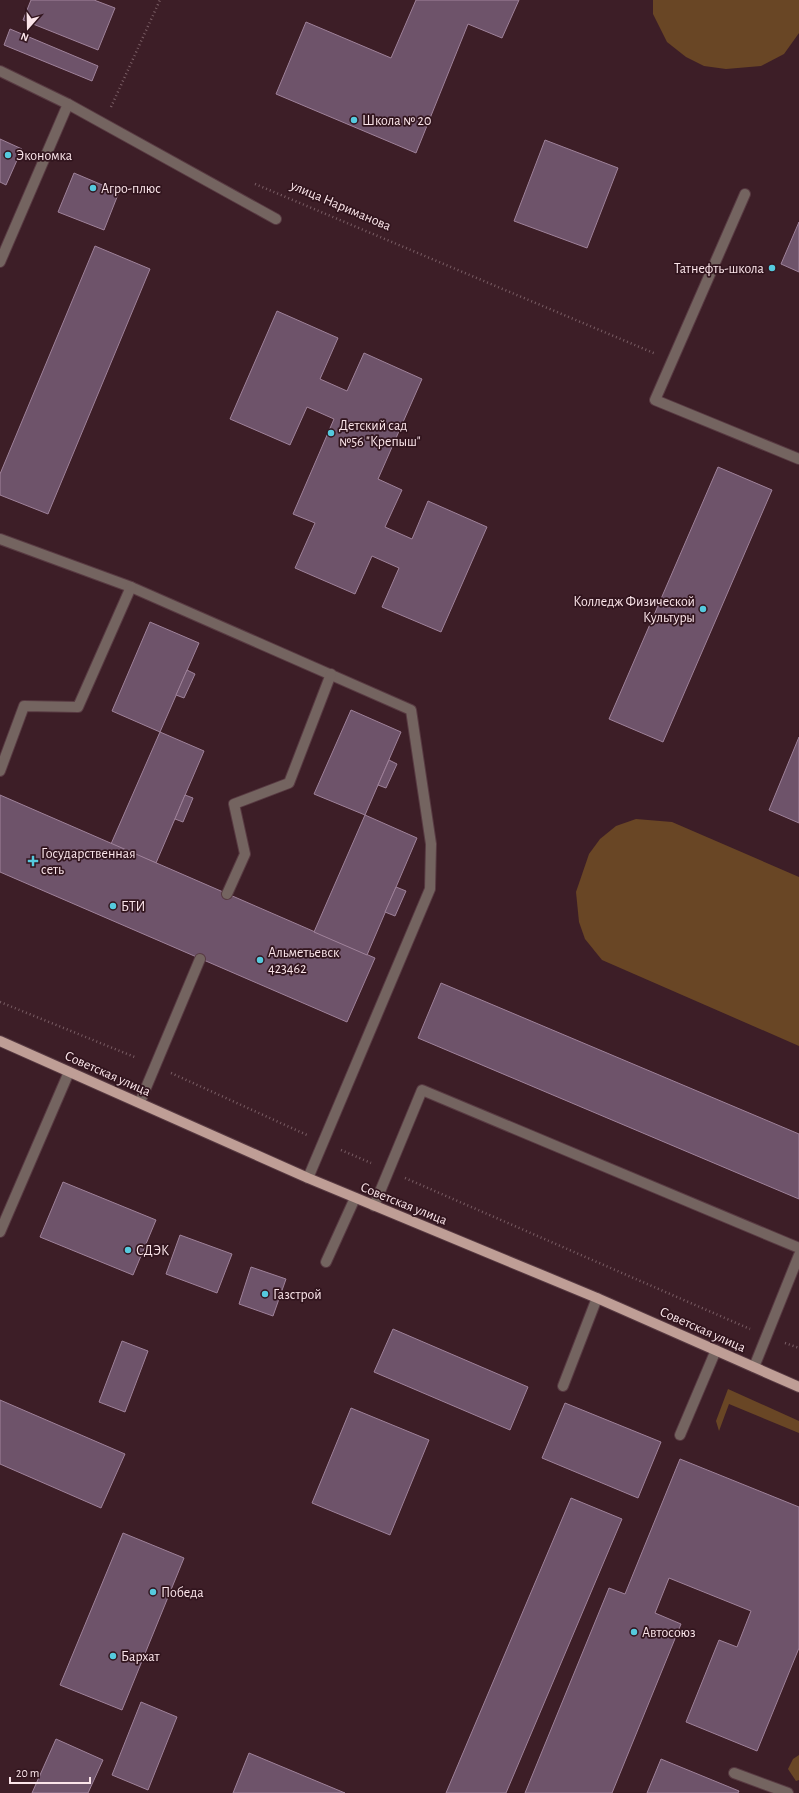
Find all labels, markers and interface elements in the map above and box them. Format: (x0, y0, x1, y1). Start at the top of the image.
north arrow (8, 8, 48, 48)
text: N (19, 30, 30, 43)
place label: Школа № 20 (362, 114, 431, 128)
marker: Школа № 20 (349, 115, 359, 125)
place label: Экономка (16, 149, 73, 163)
marker: Экономка (3, 150, 13, 160)
street label: улица Нариманова (287, 178, 394, 234)
place label: Агро-плюс (101, 182, 161, 196)
marker: Агро-плюс (88, 183, 98, 193)
place label: Татнефть-школа (674, 262, 765, 276)
marker: Татнефть-школа (767, 263, 777, 273)
place label: Детский сад №56 "Крепыш" (339, 419, 421, 449)
marker: Детский сад №56 "Крепыш" (326, 428, 336, 438)
place label: Колледж Физической Культуры (573, 595, 695, 625)
marker: Колледж Физической Культуры (698, 604, 708, 614)
place label: Государственная сеть (41, 847, 136, 877)
marker: Государственная сеть (28, 856, 38, 866)
place label: БТИ (121, 900, 146, 914)
marker: БТИ (108, 901, 118, 911)
place label: Альметьевск 423462 (268, 946, 340, 976)
marker: Альметьевск 423462 (255, 955, 265, 965)
street label: Советская улица (63, 1049, 153, 1099)
street label: Советская улица (358, 1180, 450, 1228)
place label: СДЭК (136, 1244, 169, 1258)
marker: СДЭК (123, 1245, 133, 1255)
place label: Газстрой (273, 1288, 322, 1302)
marker: Газстрой (260, 1289, 270, 1299)
street label: Советская улица (658, 1305, 748, 1355)
place label: Победа (161, 1586, 204, 1600)
marker: Победа (148, 1587, 158, 1597)
place label: Автосоюз (642, 1626, 696, 1640)
marker: Автосоюз (629, 1627, 639, 1637)
place label: Бархат (121, 1650, 160, 1664)
marker: Бархат (108, 1651, 118, 1661)
scale bar (10, 1759, 90, 1785)
text: 20 m (16, 1767, 39, 1779)

